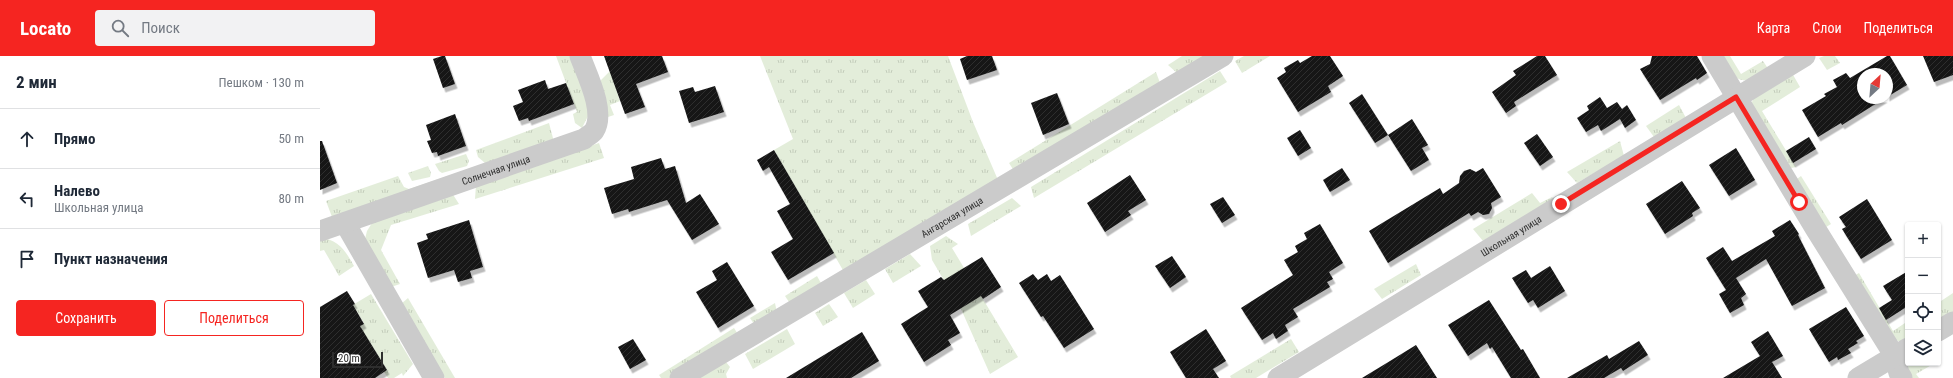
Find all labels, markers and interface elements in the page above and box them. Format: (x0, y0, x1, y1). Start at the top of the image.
search box (95, 10, 375, 46)
text: Locato (20, 17, 71, 40)
icon: search (109, 17, 131, 39)
text: Поиск (141, 19, 180, 37)
text: Карта (1757, 20, 1790, 36)
text: Слои (1812, 20, 1842, 36)
text: Поделиться (1864, 20, 1933, 36)
north arrow (1857, 68, 1893, 104)
text: 2 мин (16, 72, 57, 92)
text: Пешком · 130 m (218, 75, 304, 90)
icon: ahead (16, 128, 38, 150)
text: Прямо (54, 130, 95, 148)
text: 50 m (278, 131, 304, 146)
street label: Солнечная улица (460, 153, 532, 187)
text: Налево (54, 182, 100, 200)
icon: left (16, 188, 38, 210)
text: 80 m (278, 191, 304, 206)
route start (1790, 193, 1808, 211)
street label: Ангарская улица (919, 195, 985, 240)
route end (1552, 195, 1570, 213)
text: Школьная улица (54, 200, 144, 215)
street label: Школьная улица (1479, 213, 1544, 259)
map controls (1905, 222, 1941, 366)
button: + (1905, 222, 1941, 258)
icon: arrive (16, 248, 38, 270)
text: Пункт назначения (54, 250, 168, 268)
button: − (1905, 258, 1941, 294)
button: locate (1905, 294, 1941, 330)
button: Сохранить (16, 300, 156, 336)
button: Поделиться (164, 300, 304, 336)
button: layers (1905, 330, 1941, 366)
scale bar (332, 350, 383, 369)
text: 20 m (338, 352, 360, 365)

